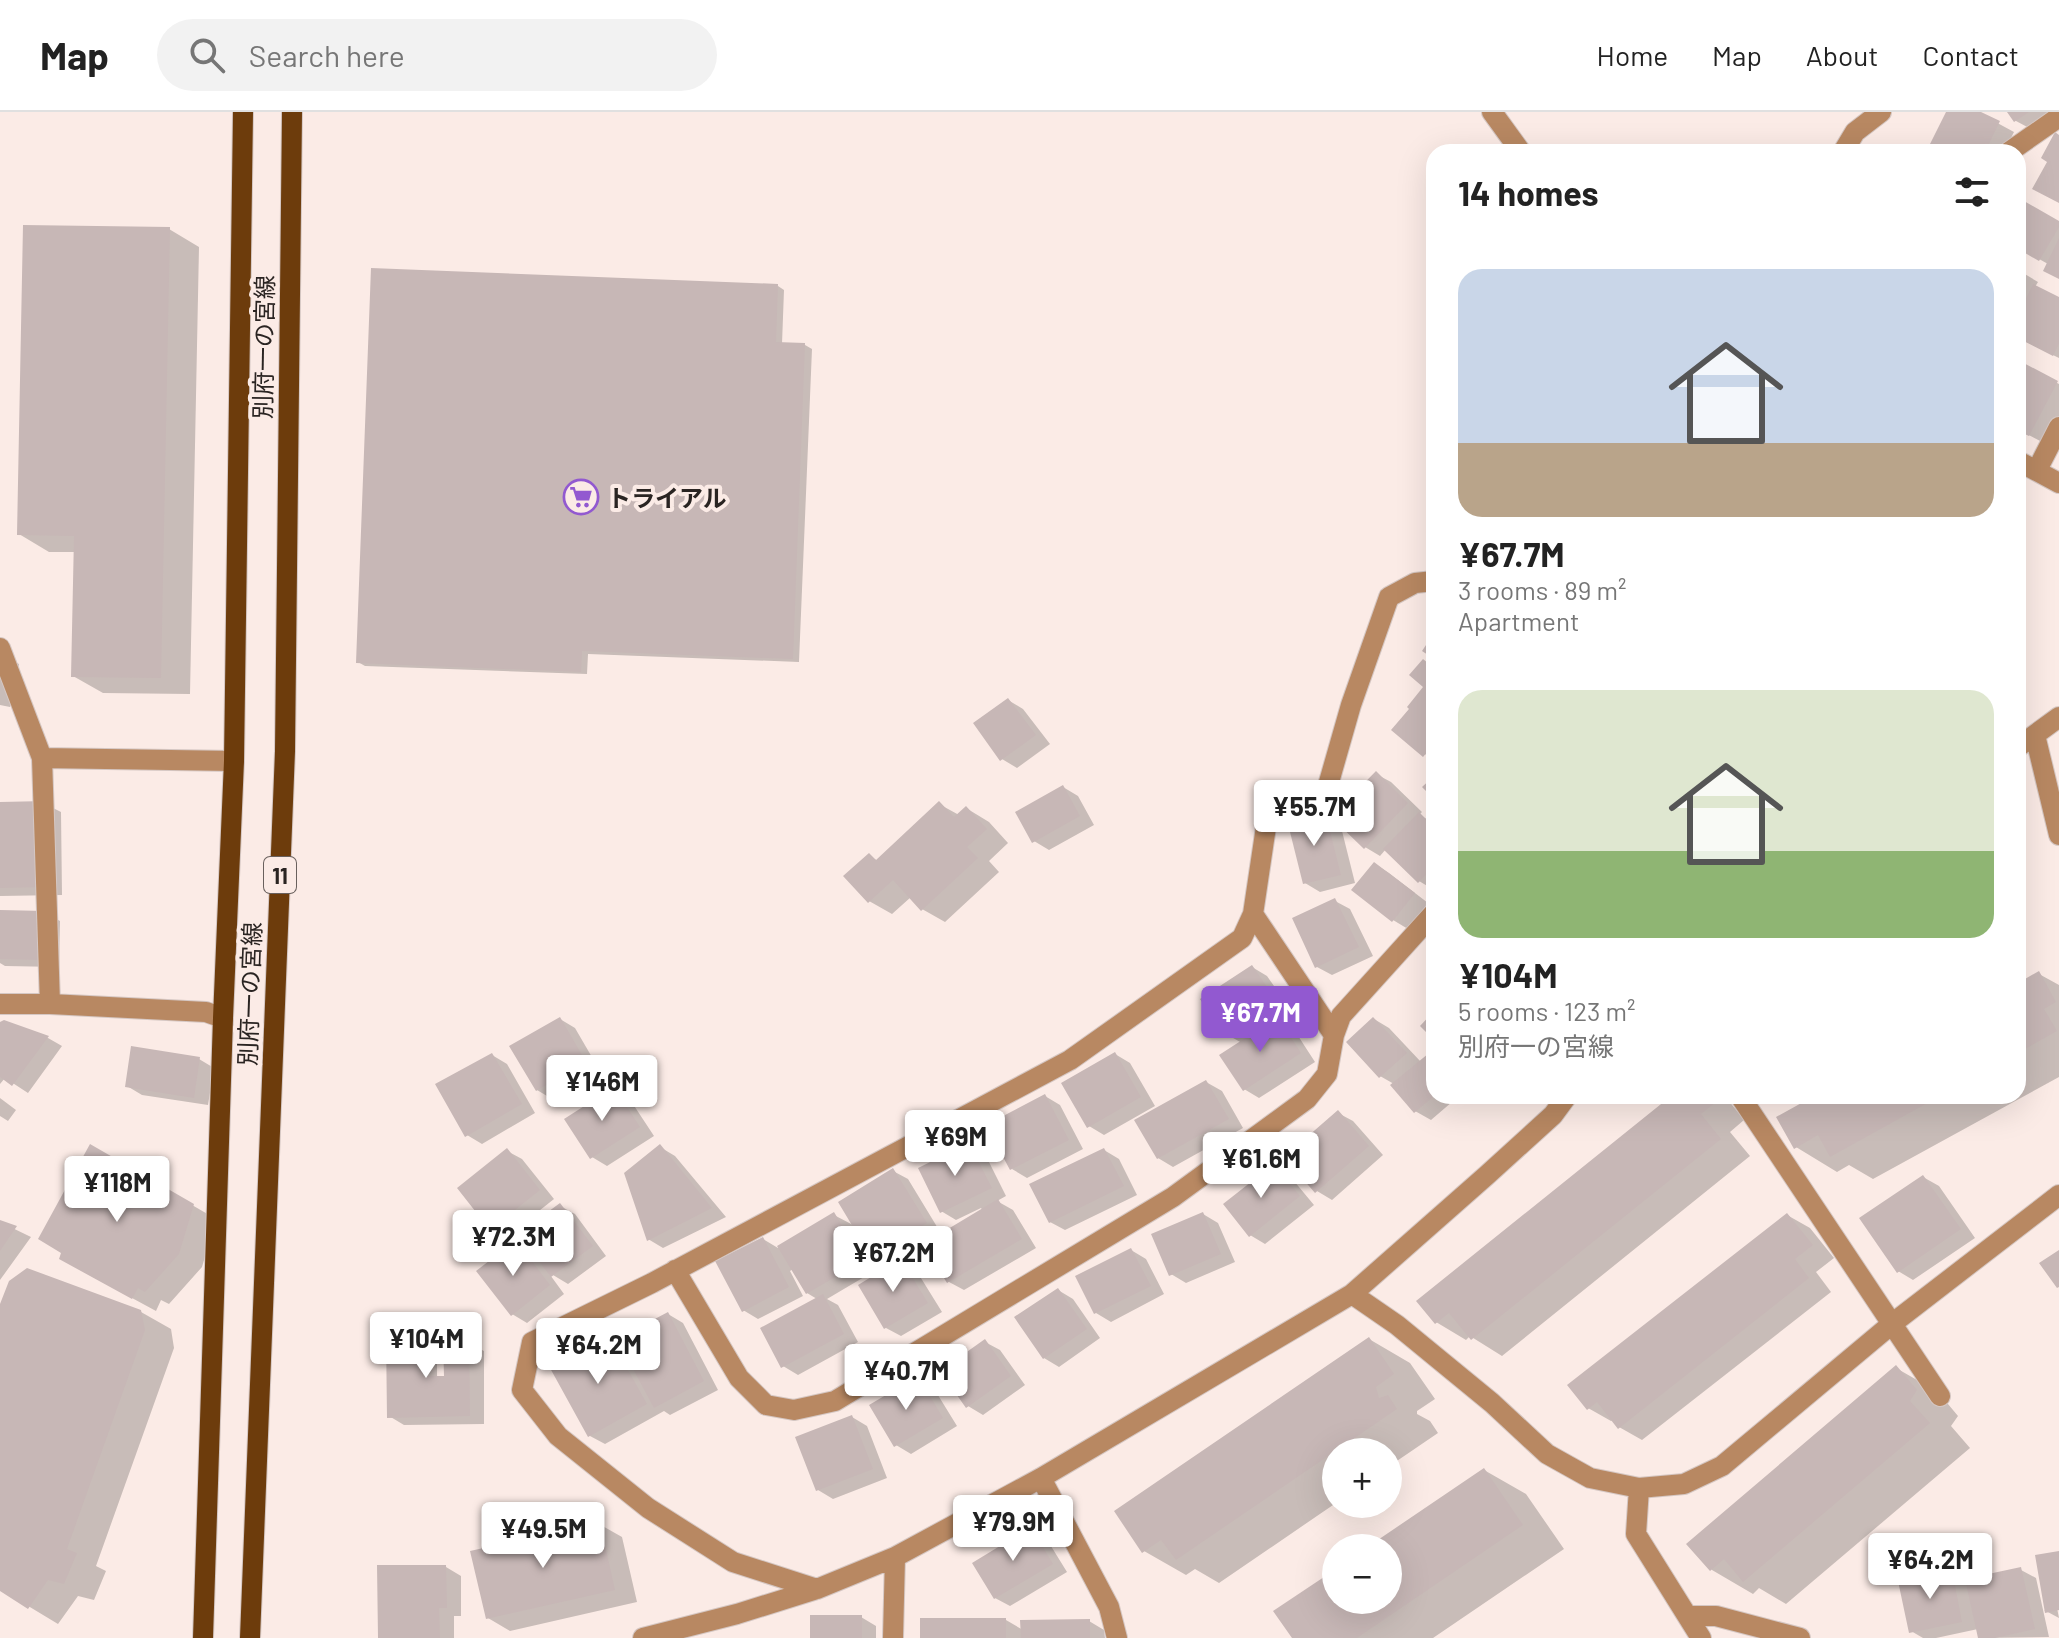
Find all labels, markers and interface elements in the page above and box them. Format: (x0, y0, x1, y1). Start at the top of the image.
search box (157, 19, 717, 91)
text: Map (40, 32, 109, 78)
icon: search (185, 33, 229, 77)
text: Search here (249, 37, 405, 73)
text: Home (1597, 38, 1668, 72)
text: Map (1712, 38, 1762, 72)
text: About (1806, 38, 1878, 72)
text: Contact (1922, 38, 2019, 72)
icon: filters (1950, 170, 1994, 214)
text: 14 homes (1458, 172, 1599, 213)
street label: 別府一の宮線 (247, 275, 279, 419)
icon: home (1654, 321, 1798, 465)
supermarket icon: トライアル (562, 478, 600, 516)
place label: トライアル (607, 483, 727, 512)
text: ¥67.7M (1458, 533, 1565, 574)
text: 3 rooms · 89 m² (1458, 574, 1626, 605)
text: Apartment (1458, 605, 1579, 636)
icon: home (1654, 742, 1798, 886)
pin: ¥55.7M (1249, 780, 1379, 848)
text: ¥55.7M (1272, 790, 1356, 821)
road number: 11 (264, 857, 296, 893)
street label: 別府一の宮線 (232, 922, 266, 1066)
text: ¥104M (1458, 954, 1558, 995)
pin: ¥67.7M (1195, 986, 1325, 1054)
text: 5 rooms · 123 m² (1458, 995, 1636, 1026)
text: ¥67.7M (1219, 996, 1301, 1027)
text: 別府一の宮線 (1458, 1030, 1614, 1061)
pin: ¥146M (546, 1055, 658, 1123)
text: ¥146M (564, 1065, 640, 1096)
pin: ¥69M (908, 1110, 1002, 1178)
text: ¥69M (923, 1120, 987, 1151)
pin: ¥61.6M (1196, 1132, 1326, 1200)
text: ¥61.6M (1221, 1142, 1301, 1173)
pin: ¥118M (61, 1156, 173, 1224)
text: ¥118M (82, 1166, 152, 1197)
pin: ¥72.3M (448, 1210, 578, 1278)
text: ¥72.3M (471, 1220, 555, 1251)
pin: ¥67.2M (828, 1226, 958, 1294)
text: ¥67.2M (851, 1236, 935, 1267)
pin: ¥104M (370, 1312, 482, 1380)
pin: ¥64.2M (533, 1318, 663, 1386)
text: ¥104M (388, 1322, 464, 1353)
text: ¥64.2M (554, 1328, 642, 1359)
pin: ¥40.7M (841, 1344, 971, 1412)
text: ¥40.7M (863, 1354, 949, 1385)
map controls (1322, 1438, 1402, 1614)
button: + (1322, 1438, 1402, 1518)
pin: ¥79.9M (948, 1495, 1078, 1563)
pin: ¥49.5M (478, 1502, 608, 1570)
text: ¥79.9M (971, 1505, 1055, 1536)
text: ¥49.5M (500, 1512, 587, 1543)
pin: ¥64.2M (1865, 1533, 1995, 1601)
button: − (1322, 1534, 1402, 1614)
text: ¥64.2M (1886, 1543, 1974, 1574)

